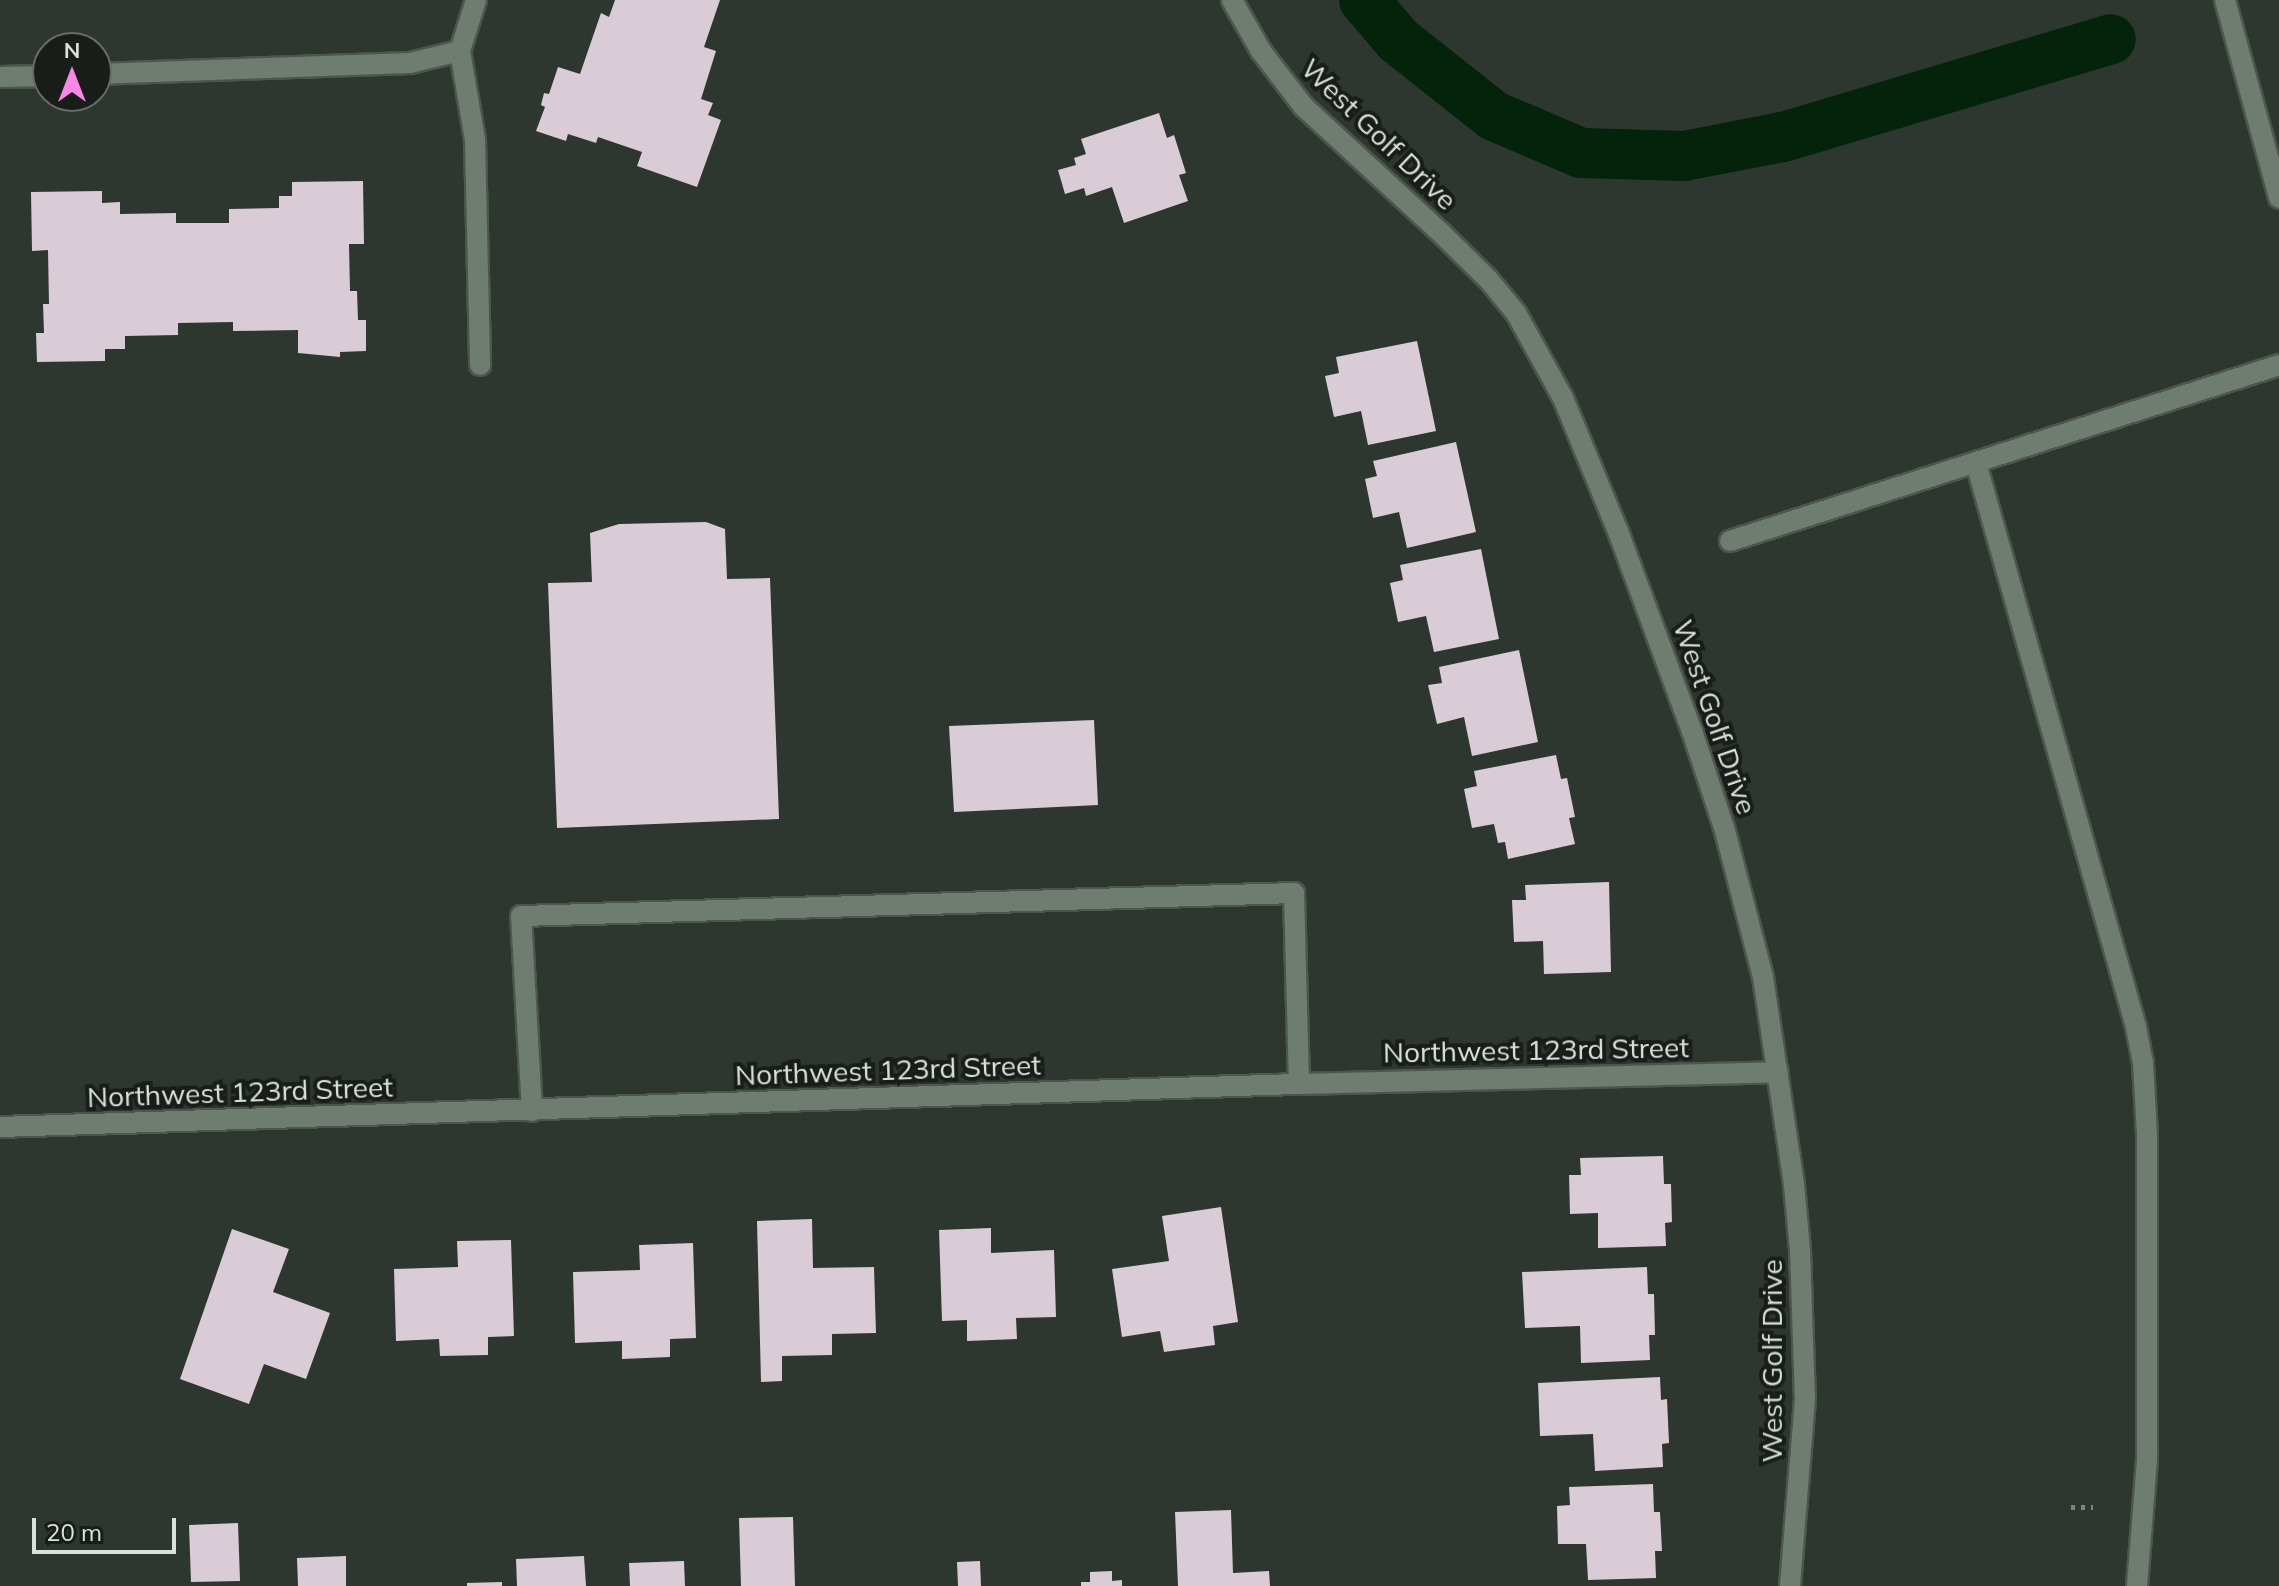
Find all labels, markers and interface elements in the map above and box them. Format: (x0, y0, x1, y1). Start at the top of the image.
north arrow (32, 32, 112, 112)
text: N (64, 36, 80, 64)
street label: West Golf Drive (1294, 51, 1464, 217)
street label: West Golf Drive (1666, 616, 1764, 818)
street label: Northwest 123rd Street (1383, 1031, 1689, 1069)
street label: Northwest 123rd Street (735, 1048, 1041, 1092)
street label: Northwest 123rd Street (87, 1070, 393, 1114)
street label: West Golf Drive (1755, 1259, 1789, 1463)
scale bar (36, 1502, 180, 1552)
text: 20 m (46, 1517, 102, 1547)

